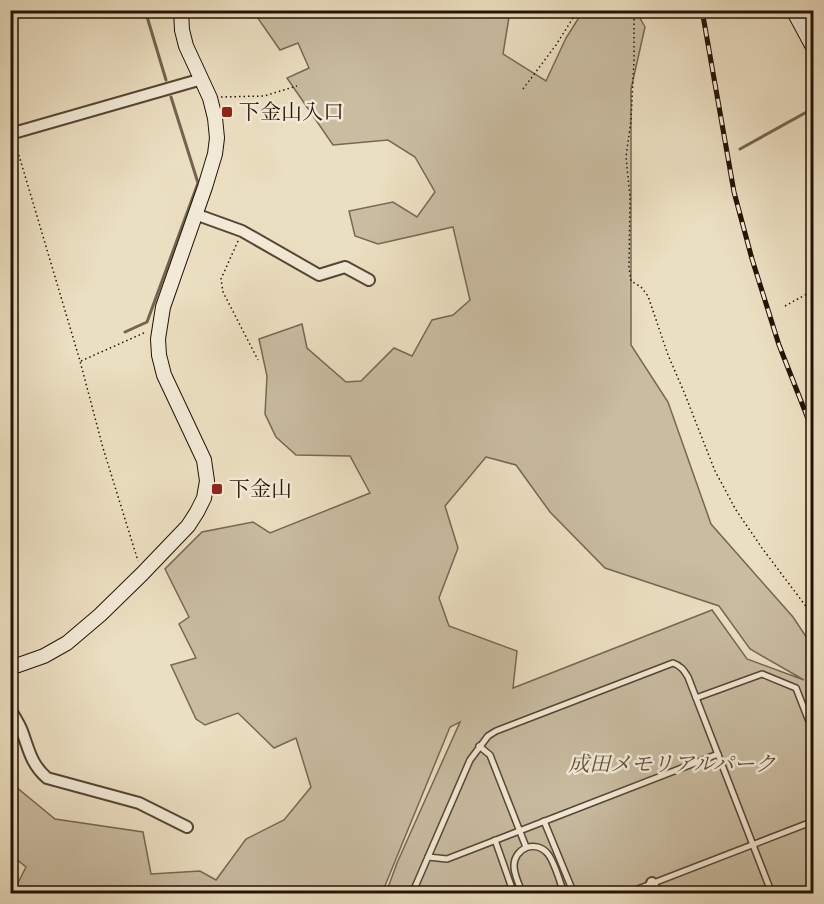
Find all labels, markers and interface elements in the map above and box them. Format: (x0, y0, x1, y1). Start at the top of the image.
place label: 下金山入口 (239, 99, 344, 125)
marker: 下金山入口 (220, 105, 234, 119)
place label: 下金山 (229, 476, 292, 502)
marker: 下金山 (210, 482, 224, 496)
park label: 成田メモリアルパーク (568, 751, 776, 777)

